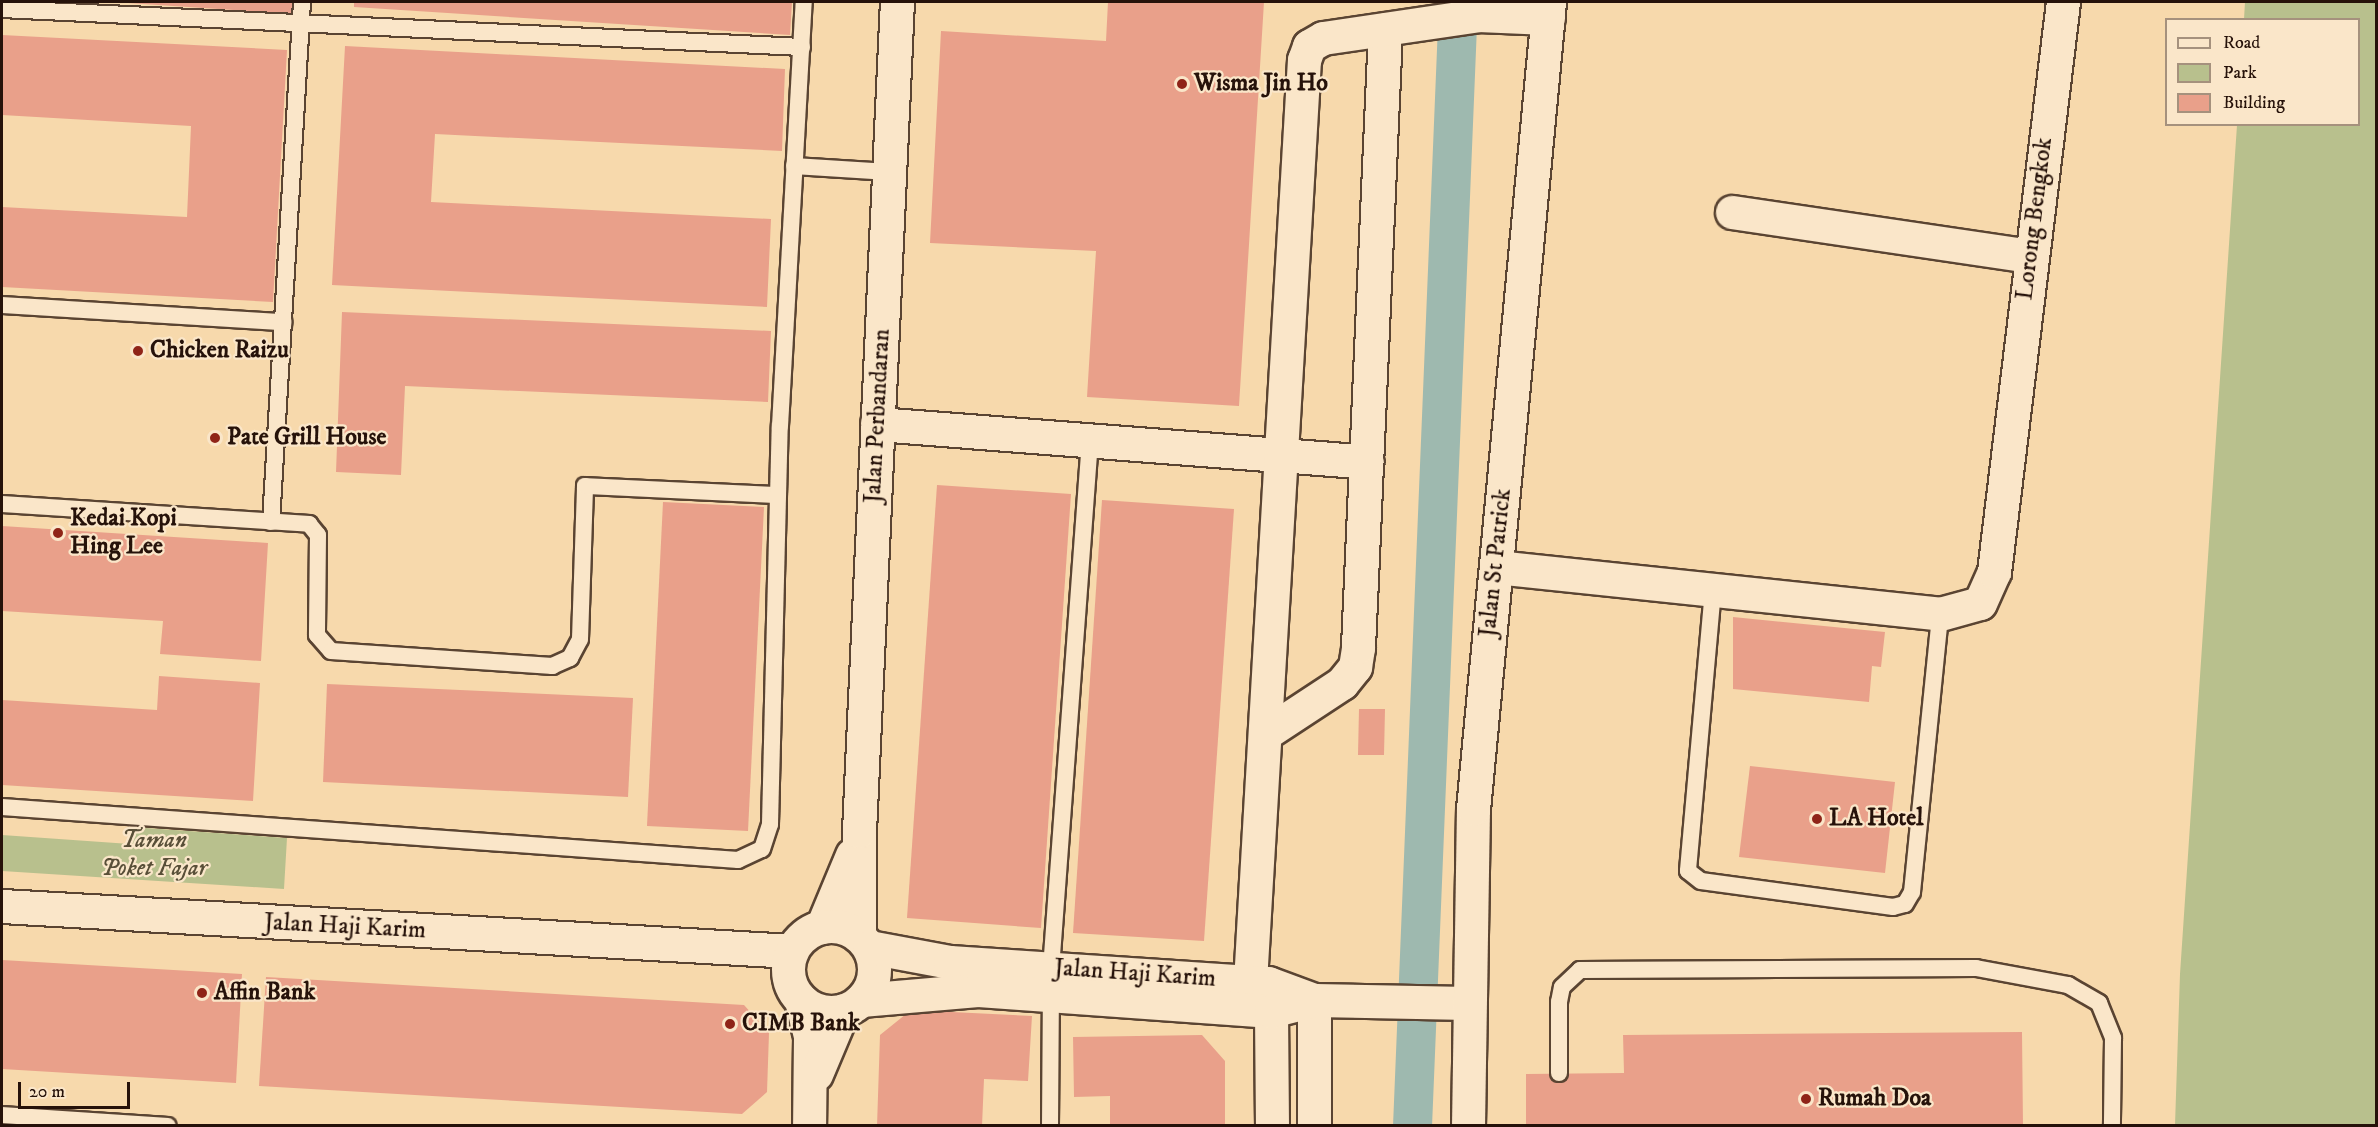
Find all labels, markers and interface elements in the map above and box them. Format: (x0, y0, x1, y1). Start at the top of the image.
legend (2165, 18, 2360, 126)
text: Road (2223, 32, 2260, 54)
text: Park (2223, 62, 2257, 84)
place label: Wisma Jin Ho (1194, 70, 1328, 98)
marker: Wisma Jin Ho (1175, 77, 1189, 91)
text: Building (2223, 92, 2285, 114)
street label: Lorong Bengkok (2011, 136, 2059, 302)
street label: Jalan Perbandaran (859, 328, 897, 504)
place label: Chicken Raizu (150, 337, 289, 365)
marker: Chicken Raizu (131, 344, 145, 358)
place label: Pate Grill House (227, 424, 386, 452)
marker: Pate Grill House (208, 431, 222, 445)
street label: Jalan St Patrick (1474, 487, 1518, 639)
place label: Kedai Kopi Hing Lee (70, 505, 177, 561)
marker: Kedai Kopi Hing Lee (51, 526, 65, 540)
place label: LA Hotel (1829, 805, 1923, 833)
marker: LA Hotel (1810, 812, 1824, 826)
park label: Taman Poket Fajar (101, 827, 207, 883)
street label: Jalan Haji Karim (263, 908, 427, 946)
street label: Jalan Haji Karim (1053, 954, 1217, 994)
place label: Affin Bank (214, 979, 315, 1007)
marker: Affin Bank (195, 986, 209, 1000)
place label: CIMB Bank (742, 1010, 860, 1038)
marker: CIMB Bank (723, 1017, 737, 1031)
scale bar (21, 1070, 134, 1108)
text: 20 m (29, 1081, 65, 1103)
place label: Rumah Doa (1818, 1085, 1931, 1113)
marker: Rumah Doa (1799, 1092, 1813, 1106)

